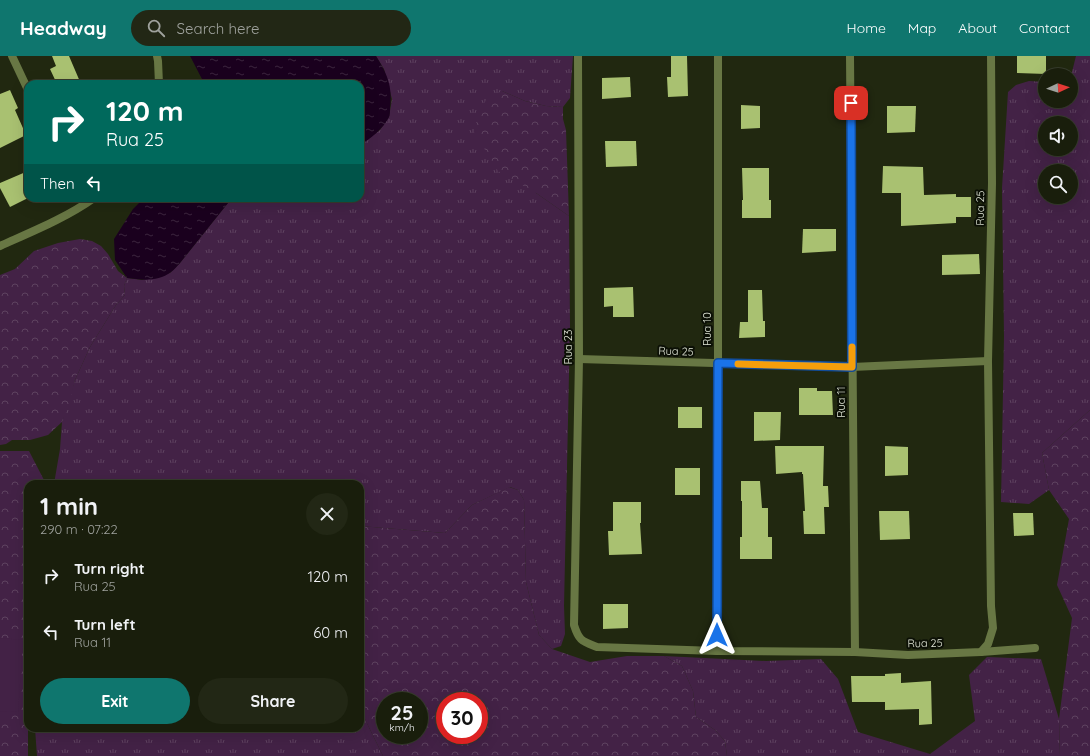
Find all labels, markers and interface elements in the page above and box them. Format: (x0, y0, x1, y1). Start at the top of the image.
search box (131, 10, 411, 46)
text: Headway (20, 16, 107, 40)
icon: search (145, 17, 167, 39)
text: Search here (177, 19, 259, 38)
text: Home (847, 19, 886, 37)
text: Map (908, 19, 936, 37)
text: About (958, 19, 997, 37)
text: Contact (1019, 19, 1070, 37)
north arrow (1038, 68, 1078, 108)
map controls (1038, 68, 1078, 204)
pin (834, 86, 868, 120)
icon: arrive (840, 92, 862, 114)
text: 120 m (106, 93, 184, 128)
icon: right (40, 96, 92, 148)
button: sound (1038, 116, 1078, 156)
text: Rua 25 (106, 128, 164, 151)
button: search (1038, 164, 1078, 204)
icon: left (83, 172, 105, 194)
text: Then (40, 174, 75, 193)
street label: Rua 25 (973, 190, 987, 226)
street label: Rua 10 (700, 312, 714, 346)
street label: Rua 23 (561, 329, 575, 365)
street label: Rua 25 (658, 343, 694, 359)
street label: Rua 11 (834, 386, 848, 418)
text: 1 min (40, 491, 98, 521)
button: close (306, 493, 348, 535)
text: 290 m · 07:22 (40, 521, 118, 537)
text: Turn right (74, 559, 145, 578)
icon: right (40, 565, 62, 587)
text: 120 m (307, 567, 348, 586)
text: Rua 25 (74, 578, 116, 594)
position arrow (696, 614, 738, 656)
text: Turn left (74, 615, 136, 634)
icon: left (40, 621, 62, 643)
text: 60 m (313, 623, 348, 642)
text: Rua 11 (74, 634, 111, 650)
street label: Rua 25 (907, 636, 943, 650)
button: Exit (40, 678, 190, 724)
button: Share (198, 678, 348, 724)
speed limit sign: 30 (436, 692, 488, 744)
text: 25 (391, 700, 413, 725)
text: km/h (389, 721, 415, 734)

